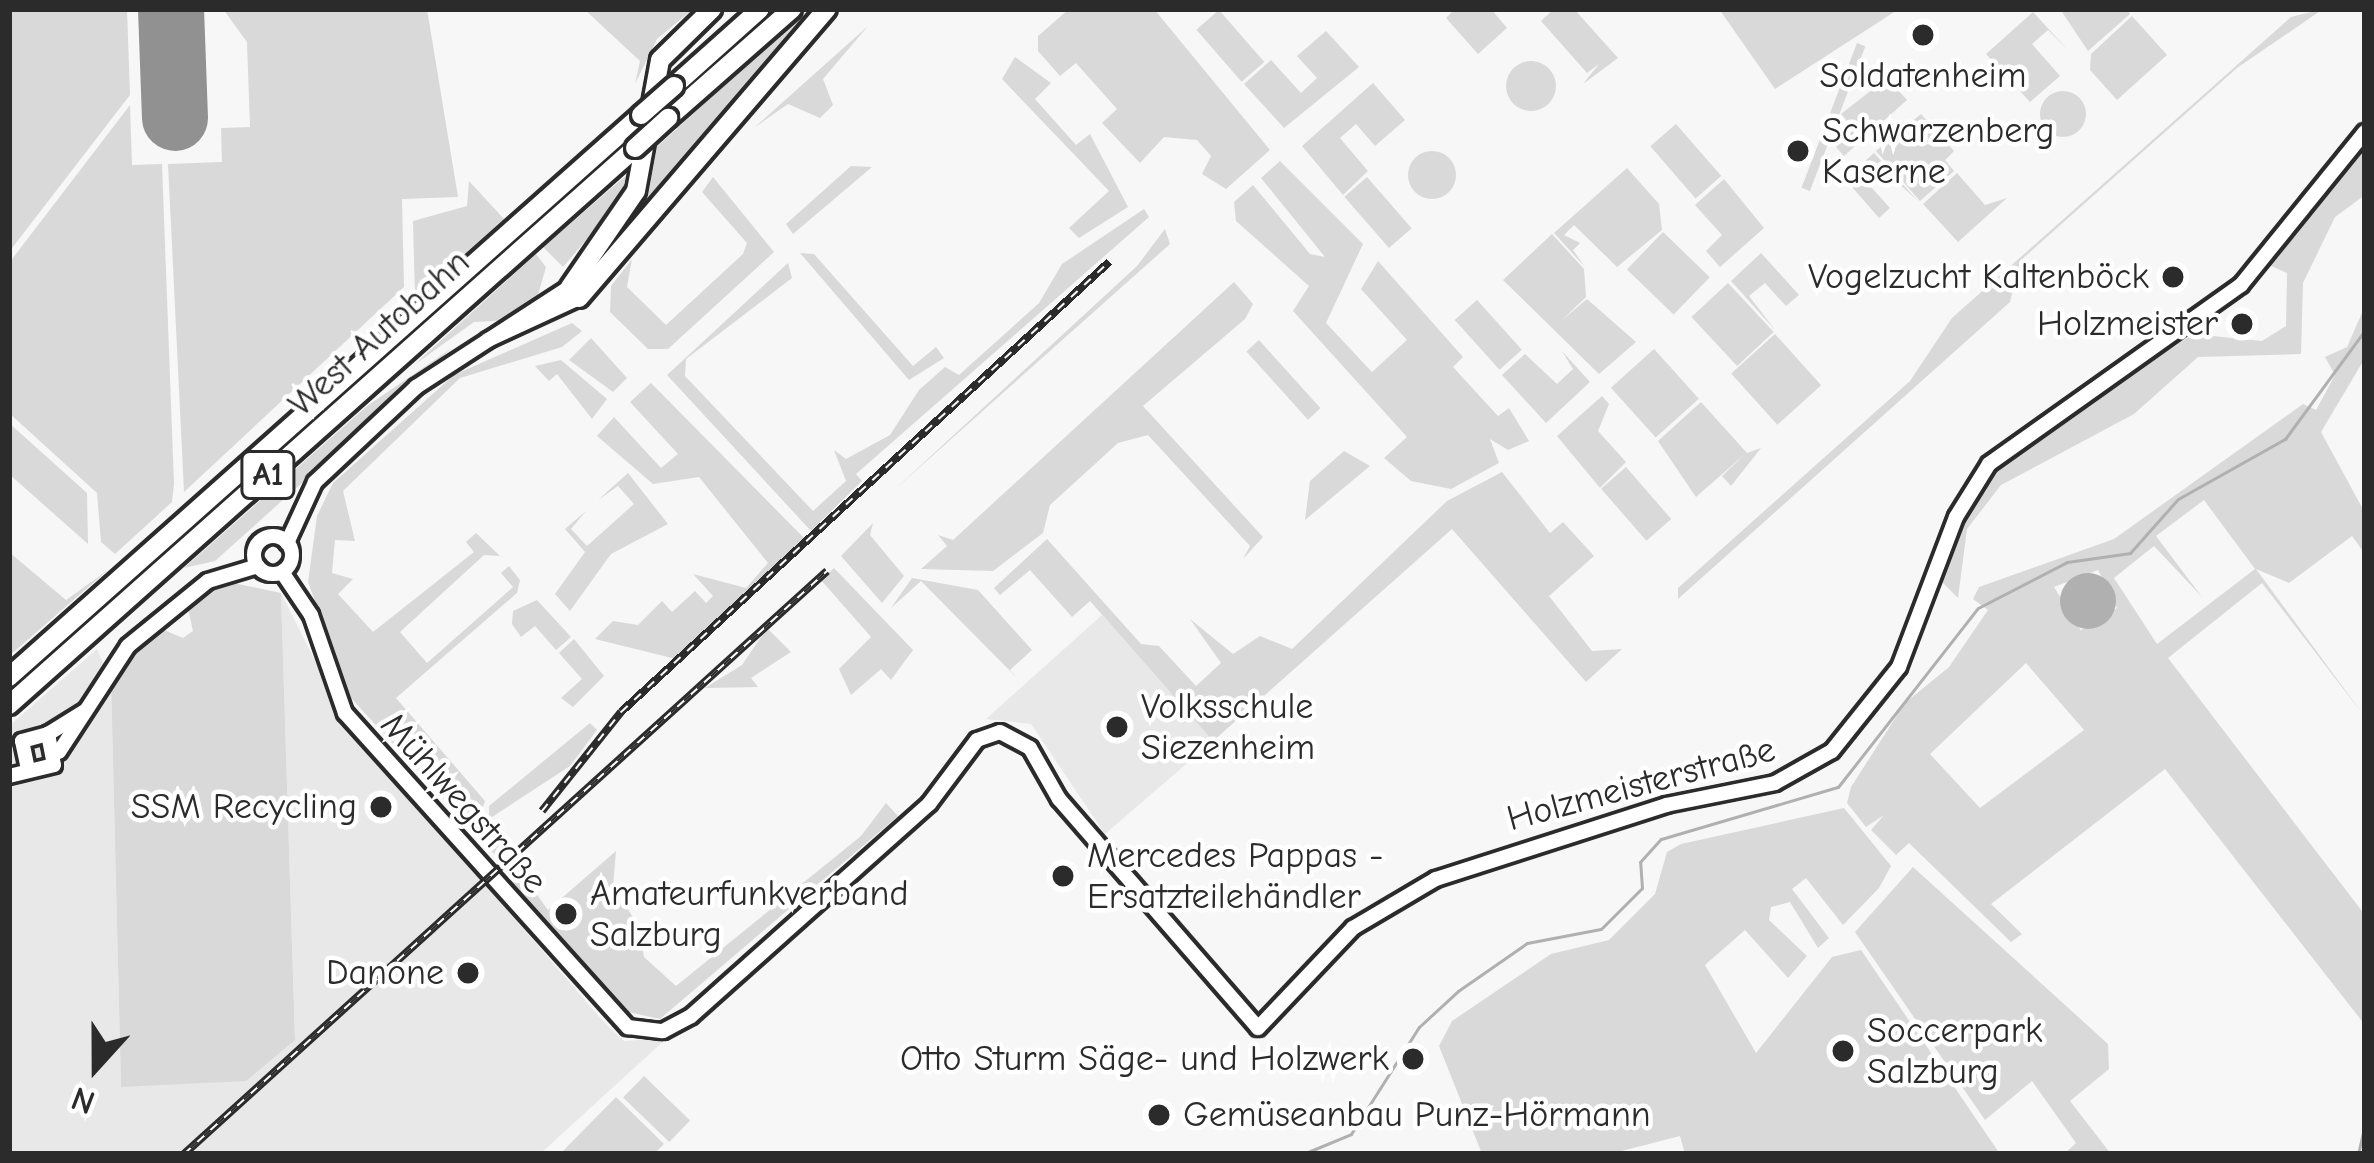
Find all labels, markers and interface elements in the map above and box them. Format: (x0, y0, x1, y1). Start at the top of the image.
marker: Soldatenheim (1910, 22, 1936, 48)
place label: Soldatenheim (1820, 54, 2026, 98)
place label: Schwarzenberg Kaserne (1822, 108, 2055, 193)
marker: Schwarzenberg Kaserne (1785, 138, 1811, 164)
street label: West Autobahn (280, 240, 478, 426)
place label: Vogelzucht Kaltenböck (1808, 255, 2149, 299)
marker: Vogelzucht Kaltenböck (2160, 264, 2186, 290)
place label: Holzmeister (2037, 302, 2218, 346)
marker: Holzmeister (2229, 311, 2255, 337)
road number: A1 (238, 448, 298, 502)
place label: Volksschule Siezenheim (1141, 684, 1315, 769)
street label: Mühlwegstraße (372, 704, 556, 902)
marker: Volksschule Siezenheim (1104, 714, 1130, 740)
street label: Holzmeisterstraße (1502, 727, 1780, 841)
place label: SSM Recycling (131, 785, 357, 829)
marker: SSM Recycling (368, 794, 394, 820)
place label: Mercedes Pappas - Ersatzteilehändler (1087, 833, 1383, 918)
marker: Mercedes Pappas - Ersatzteilehändler (1050, 863, 1076, 889)
place label: Amateurfunkverband Salzburg (590, 871, 908, 956)
marker: Amateurfunkverband Salzburg (553, 901, 579, 927)
place label: Danone (326, 951, 444, 995)
marker: Danone (455, 960, 481, 986)
north arrow (36, 1007, 156, 1127)
place label: Soccerpark Salzburg (1867, 1008, 2042, 1093)
place label: Otto Sturm Säge- und Holzwerk (900, 1037, 1389, 1081)
marker: Soccerpark Salzburg (1830, 1038, 1856, 1064)
marker: Otto Sturm Säge- und Holzwerk (1400, 1046, 1426, 1072)
text: N (66, 1079, 100, 1122)
place label: Gemüseanbau Punz-Hörmann (1183, 1093, 1651, 1137)
marker: Gemüseanbau Punz-Hörmann (1146, 1102, 1172, 1128)

